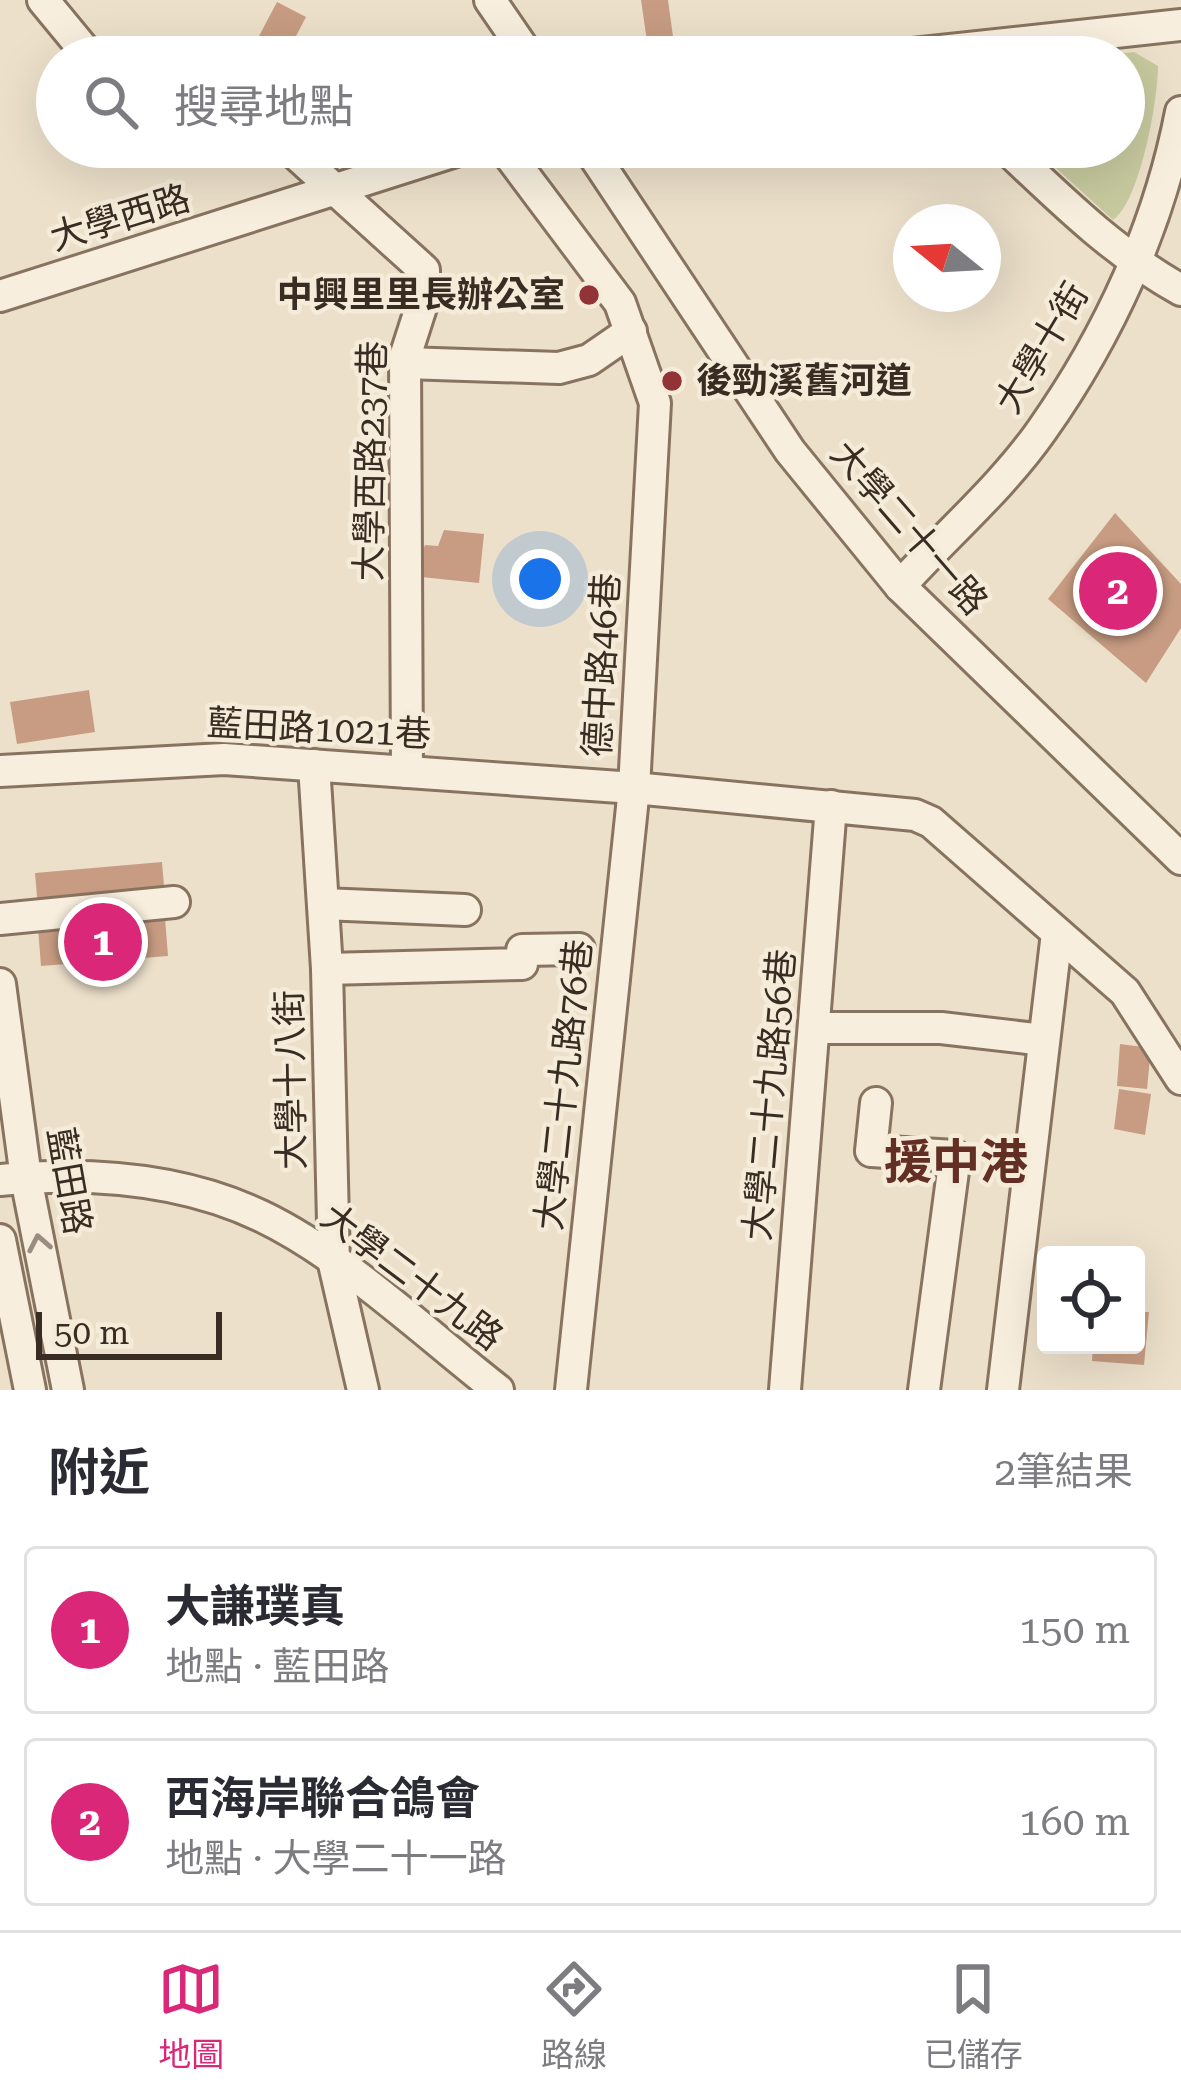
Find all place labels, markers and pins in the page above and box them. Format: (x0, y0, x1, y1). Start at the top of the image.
place label: 中興里里長辦公室 (277, 274, 565, 316)
marker: 中興里里長辦公室 (576, 282, 602, 308)
place label: 後勁溪舊河道 (696, 360, 912, 402)
marker: 後勁溪舊河道 (659, 368, 685, 394)
pin: 2 (1079, 546, 1157, 636)
pin: 1 (64, 897, 142, 987)

